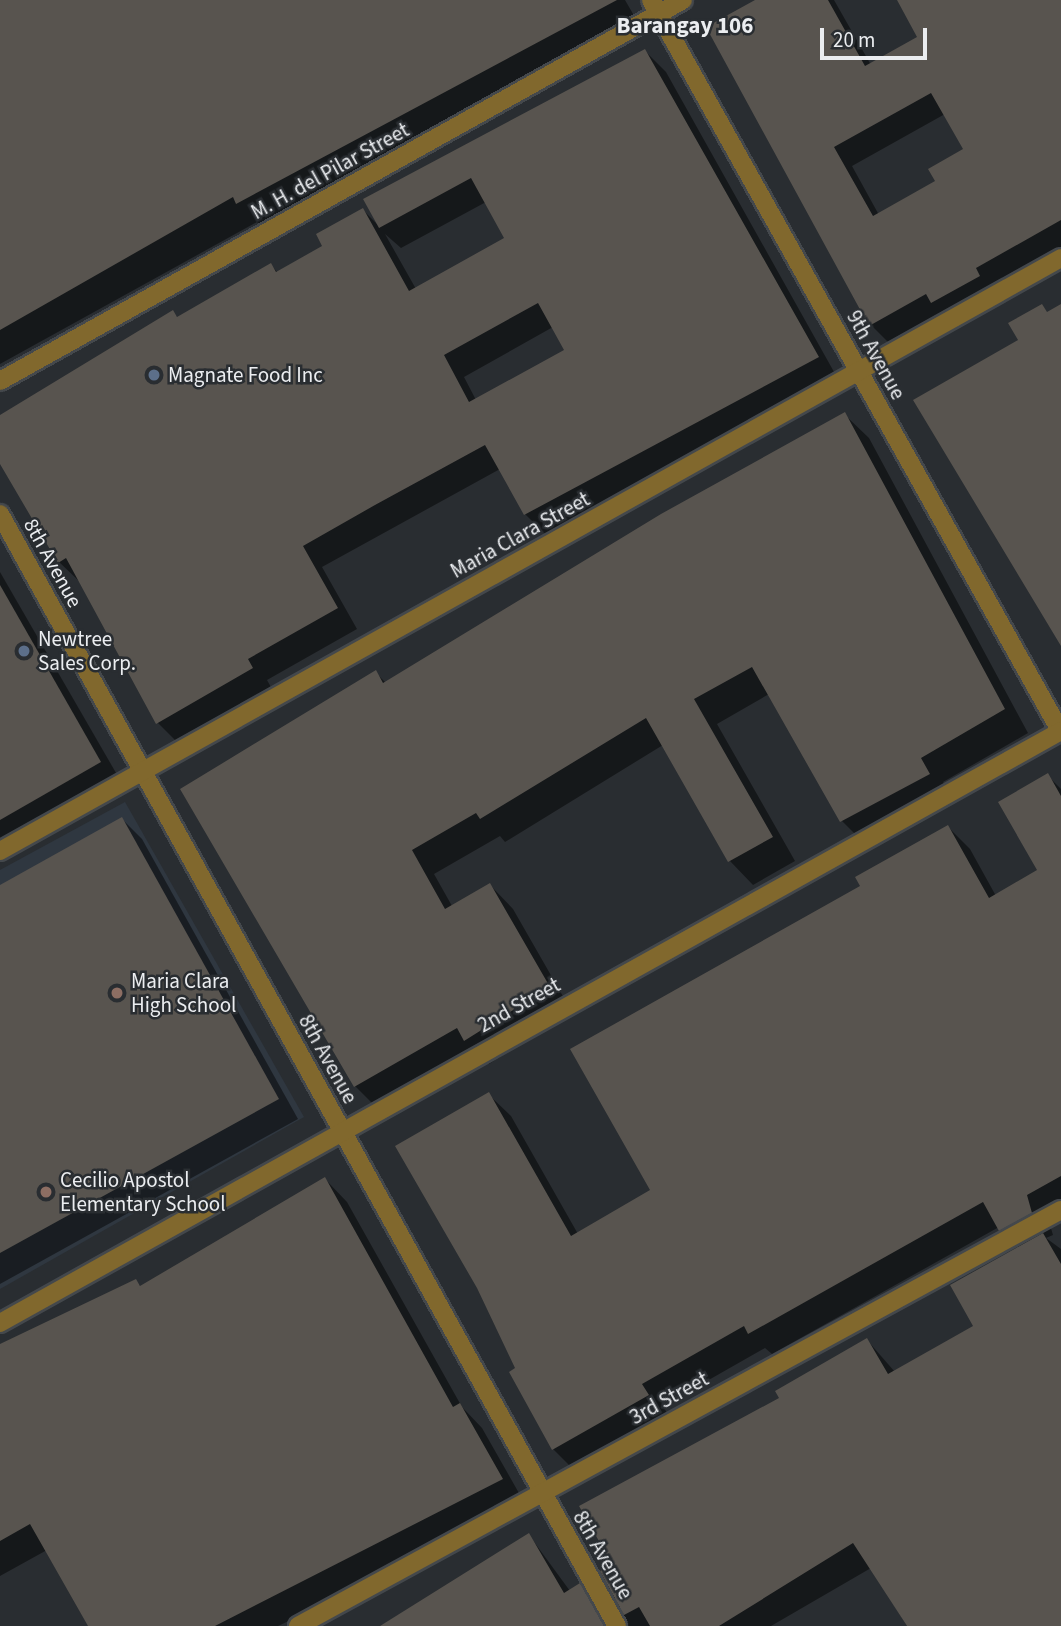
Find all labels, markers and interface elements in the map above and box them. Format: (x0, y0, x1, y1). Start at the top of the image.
district label: Barangay 106 (617, 12, 753, 40)
scale bar (823, 14, 930, 58)
text: 20 m (833, 25, 875, 55)
street label: M. H. del Pilar Street (247, 117, 413, 225)
street label: 9th Avenue (841, 306, 911, 404)
place label: Magnate Food Inc (168, 362, 323, 388)
marker: Magnate Food Inc (146, 367, 162, 383)
street label: Maria Clara Street (446, 486, 594, 584)
street label: 8th Avenue (18, 514, 88, 612)
place label: Newtree Sales Corp. (38, 626, 136, 676)
marker: Newtree Sales Corp. (16, 643, 32, 659)
place label: Maria Clara High School (131, 968, 236, 1018)
street label: 2nd Street (473, 972, 565, 1038)
marker: Maria Clara High School (109, 985, 125, 1001)
street label: 8th Avenue (293, 1010, 363, 1108)
place label: Cecilio Apostol Elementary School (60, 1167, 226, 1217)
marker: Cecilio Apostol Elementary School (38, 1184, 54, 1200)
street label: 3rd Street (625, 1366, 713, 1430)
street label: 8th Avenue (568, 1506, 638, 1604)

